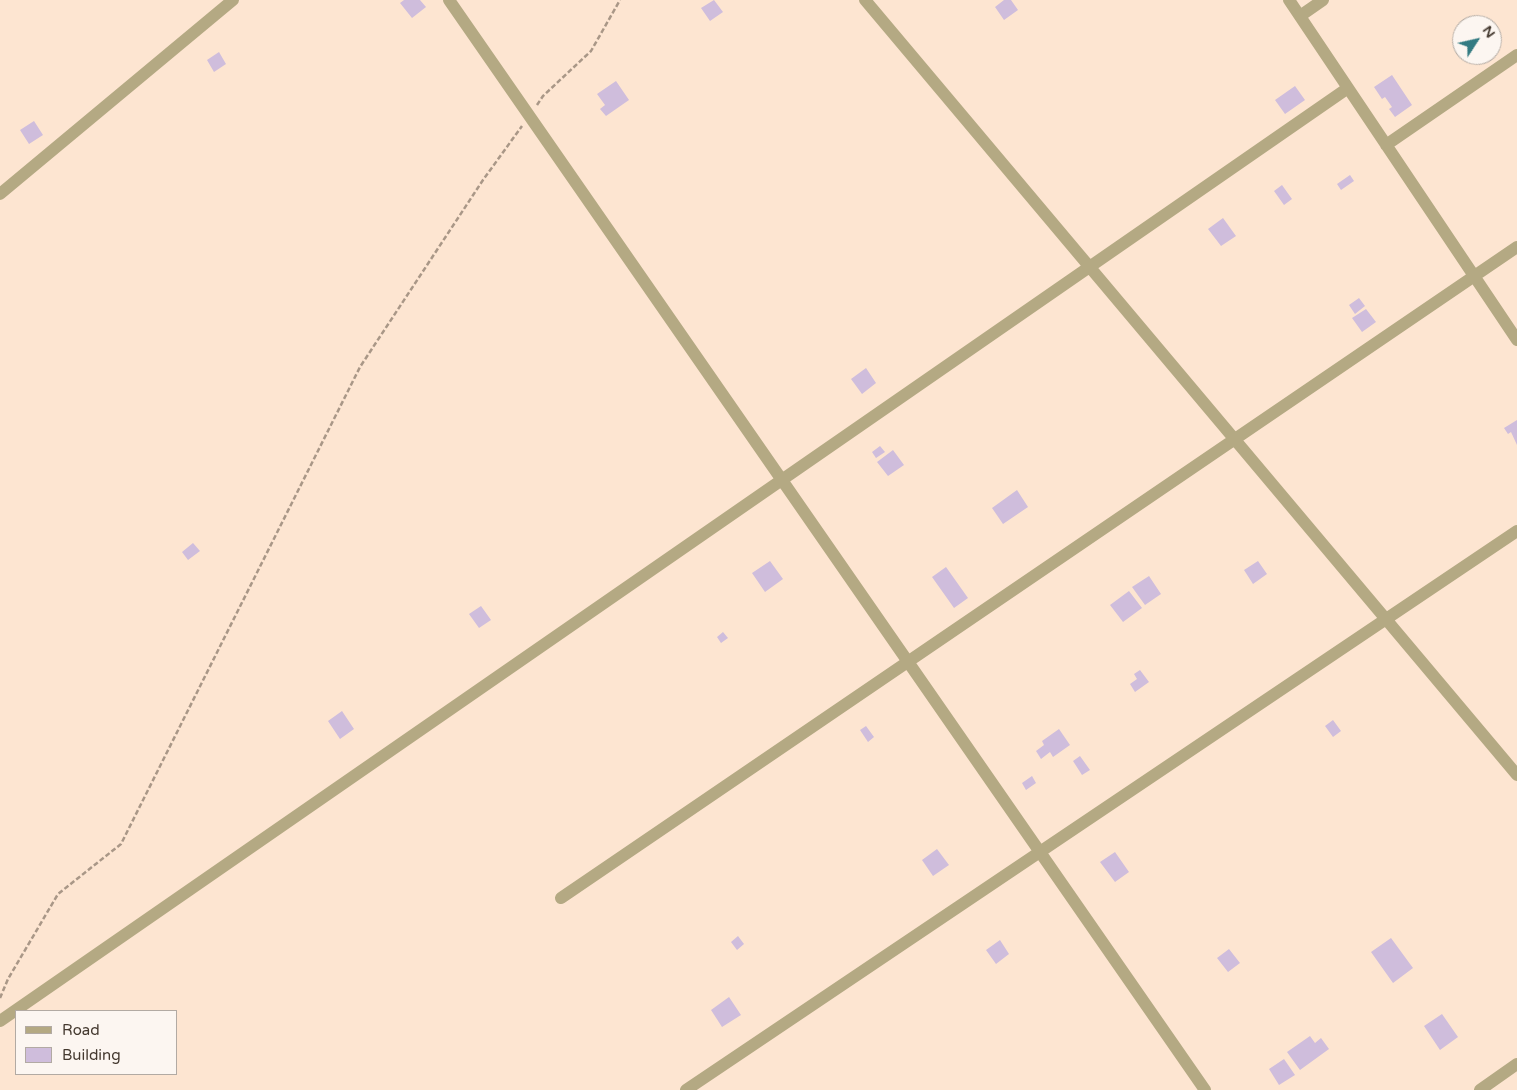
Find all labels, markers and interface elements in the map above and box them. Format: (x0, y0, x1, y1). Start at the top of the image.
north arrow (1452, 15, 1502, 65)
text: N (1479, 22, 1499, 41)
legend (15, 1010, 178, 1075)
text: Road (62, 1021, 100, 1039)
text: Building (62, 1046, 121, 1064)

